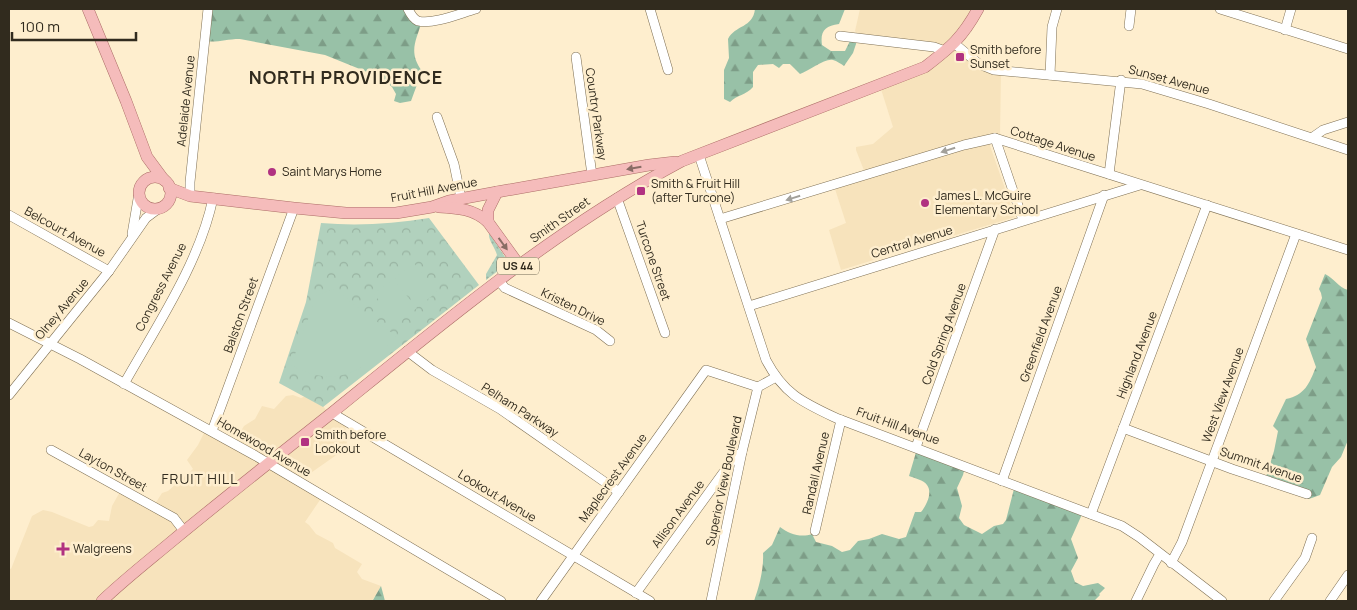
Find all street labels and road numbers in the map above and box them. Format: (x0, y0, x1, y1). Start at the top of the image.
street label: Adelaide Avenue (172, 55, 199, 147)
street label: Sunset Avenue (1127, 61, 1212, 99)
street label: Country Parkway (582, 67, 611, 162)
street label: Cottage Avenue (1008, 122, 1098, 165)
street label: Fruit Hill Avenue (389, 173, 479, 206)
street label: Smith Street (526, 192, 593, 247)
street label: Belcourt Avenue (22, 202, 109, 261)
street label: Turcone Street (632, 219, 675, 303)
street label: Central Avenue (869, 221, 955, 262)
street label: Congress Avenue (131, 240, 190, 334)
road number: US 44 (497, 258, 539, 274)
street label: Olney Avenue (31, 274, 92, 343)
street label: Balston Street (219, 274, 262, 355)
street label: Cold Spring Avenue (917, 280, 970, 387)
street label: Greenfield Avenue (1015, 283, 1066, 384)
street label: Kristen Drive (538, 284, 608, 329)
street label: Highland Avenue (1112, 309, 1161, 401)
street label: West View Avenue (1197, 345, 1248, 445)
street label: Pelham Parkway (478, 378, 563, 441)
street label: Fruit Hill Avenue (854, 403, 942, 448)
street label: Homewood Avenue (214, 413, 314, 480)
street label: Superior View Boulevard (701, 414, 746, 548)
street label: Maplecrest Avenue (575, 430, 651, 526)
street label: Randall Avenue (798, 430, 833, 516)
street label: Summit Avenue (1218, 442, 1305, 487)
street label: Layton Street (76, 444, 151, 495)
street label: Lookout Avenue (455, 465, 540, 526)
street label: Allison Avenue (647, 476, 708, 551)

